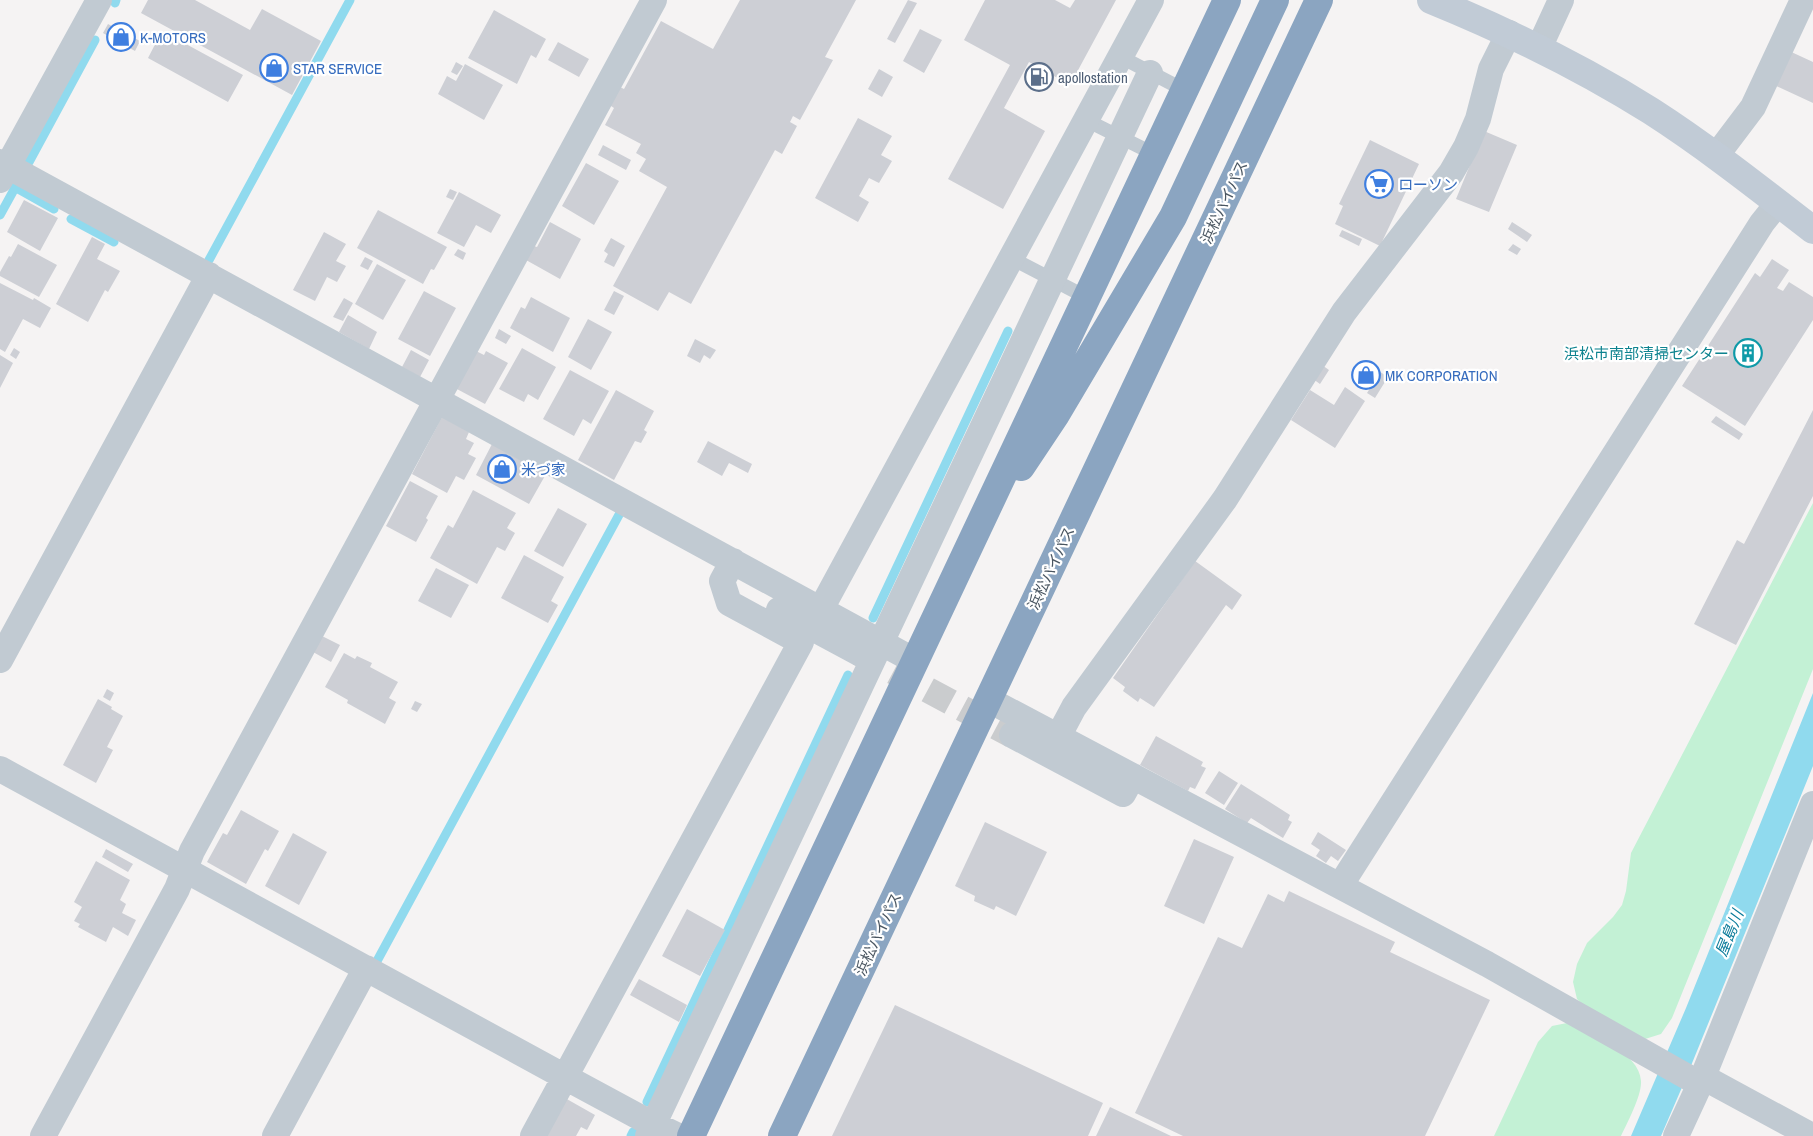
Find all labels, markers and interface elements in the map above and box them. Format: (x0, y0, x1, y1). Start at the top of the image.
shop icon: K-MOTORS (106, 22, 136, 52)
place label: K-MOTORS (140, 27, 206, 48)
shop icon: STAR SERVICE (259, 53, 289, 83)
place label: STAR SERVICE (293, 58, 382, 79)
fuel station icon: apollostation (1024, 62, 1054, 92)
place label: apollostation (1058, 67, 1128, 88)
street label: 浜松バイパス (1196, 157, 1252, 247)
supermarket icon: ローソン (1364, 169, 1394, 199)
place label: ローソン (1398, 174, 1458, 195)
building icon: 浜松市南部清掃センター (1733, 338, 1763, 368)
place label: 浜松市南部清掃センター (1564, 343, 1729, 364)
shop icon: MK CORPORATION (1351, 360, 1381, 390)
place label: MK CORPORATION (1385, 365, 1498, 386)
shop icon: 米づ家 (487, 454, 517, 484)
place label: 米づ家 (521, 459, 566, 480)
street label: 浜松バイパス (1023, 523, 1079, 613)
street label: 浜松バイパス (850, 889, 906, 979)
water label: 屋島川 (1710, 905, 1749, 959)

